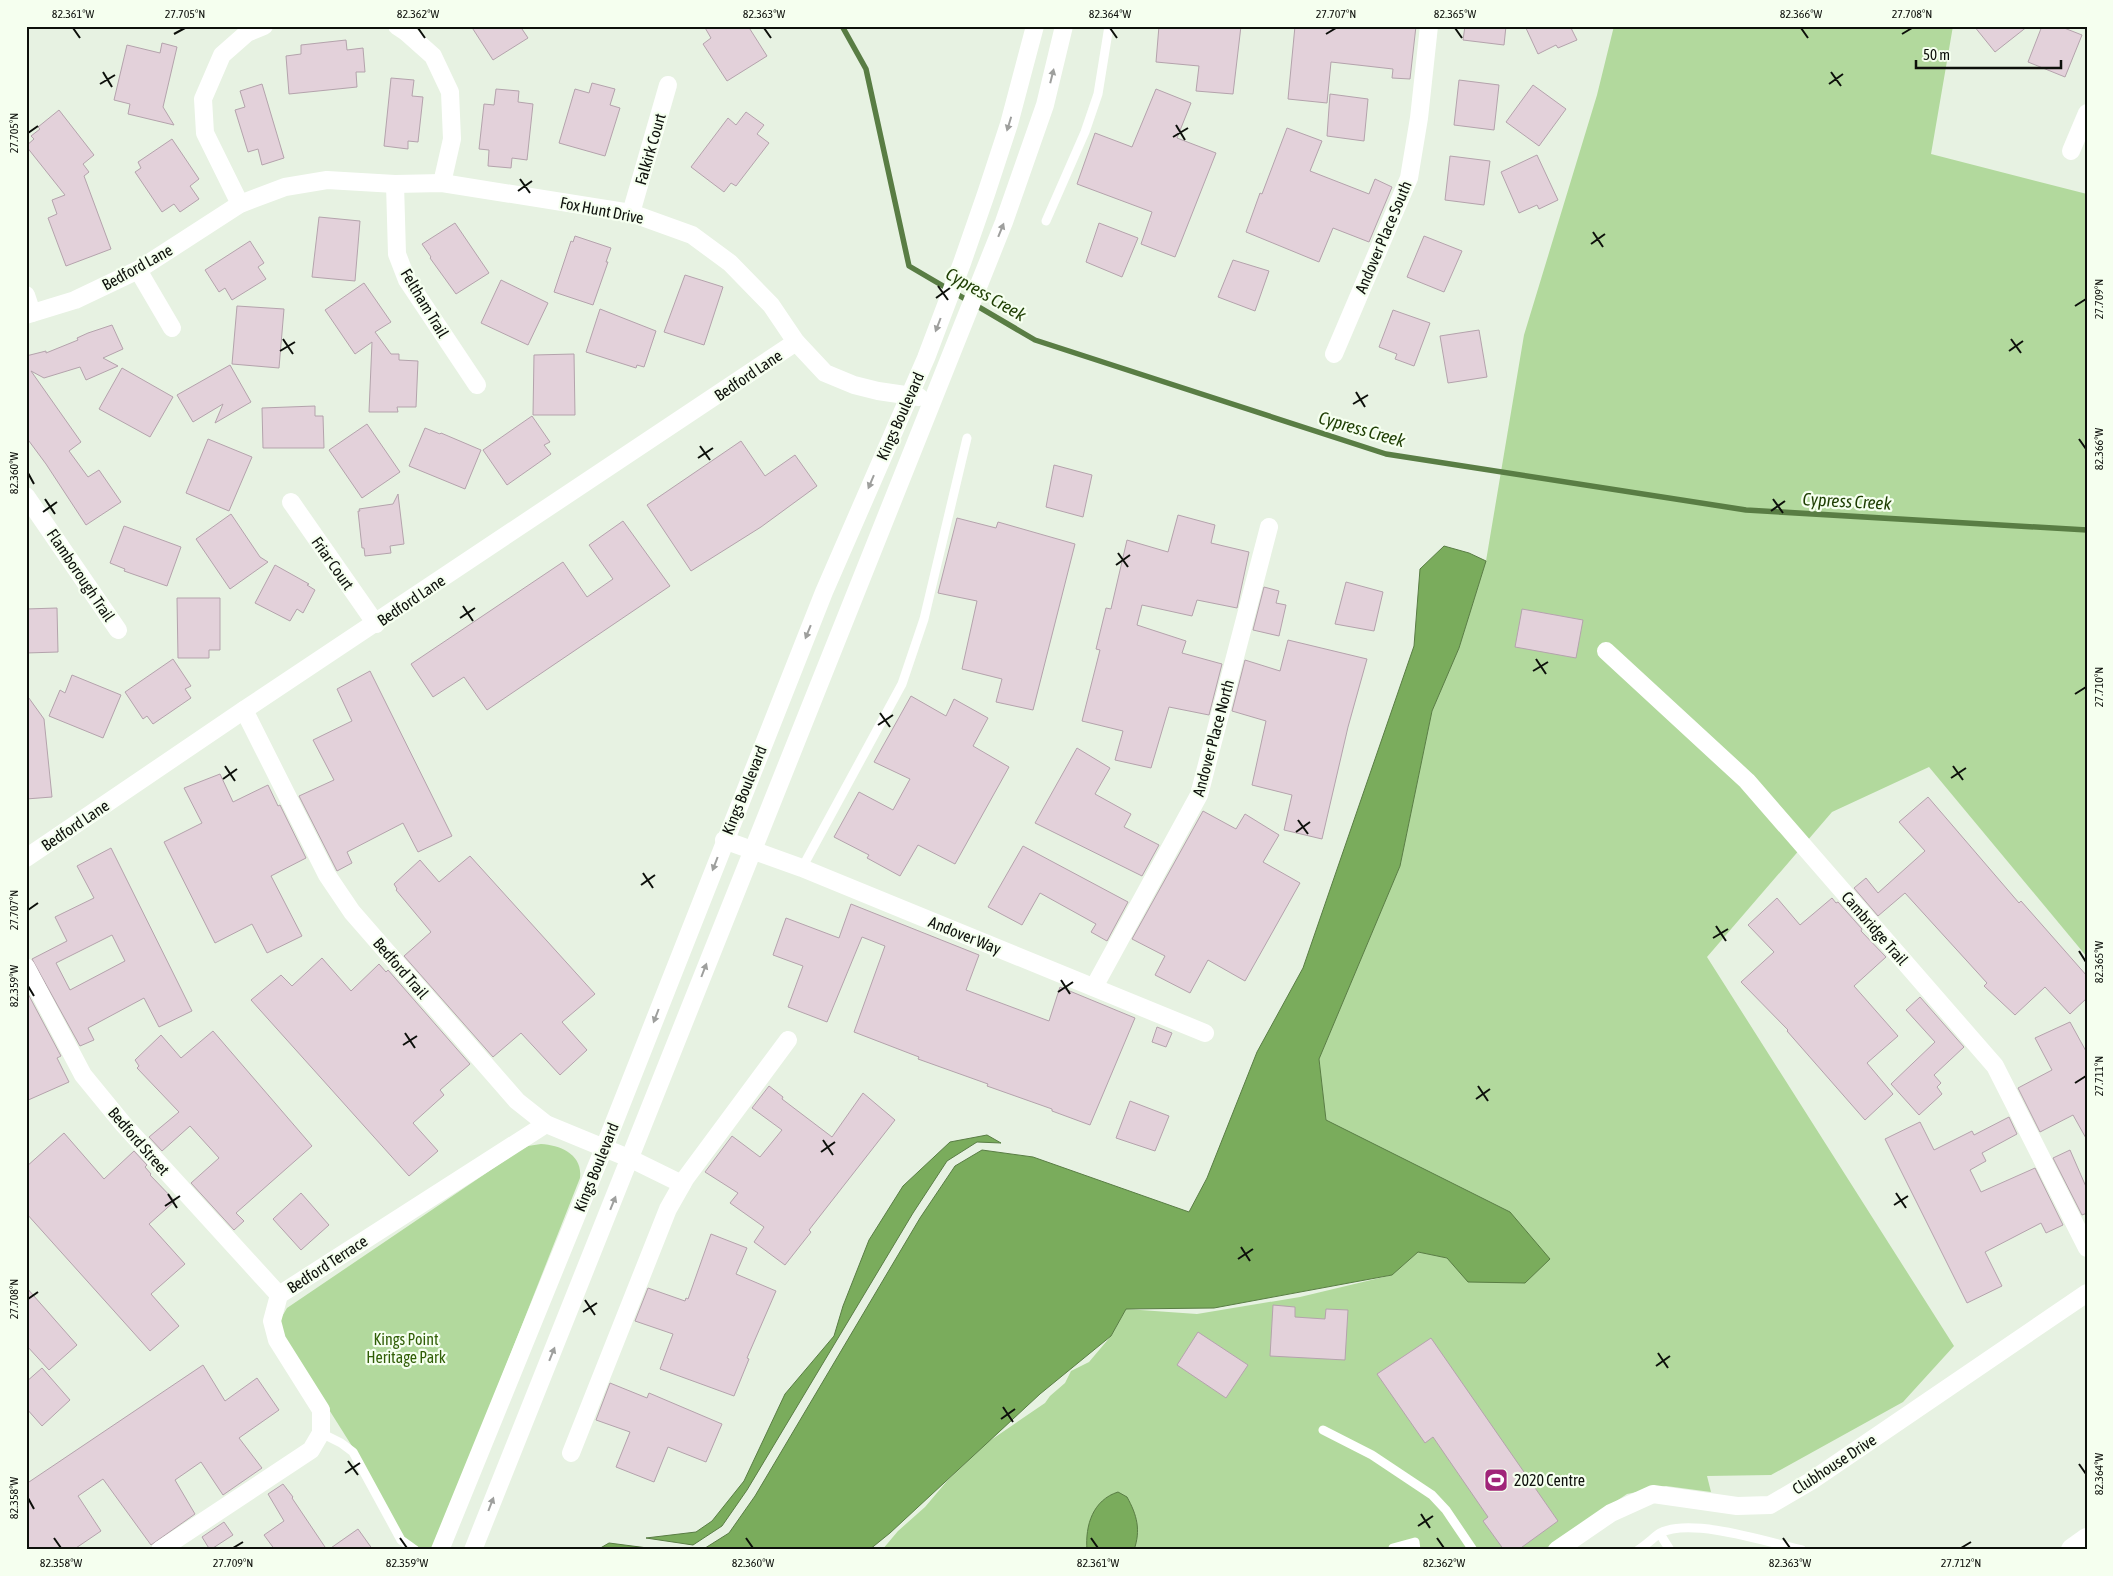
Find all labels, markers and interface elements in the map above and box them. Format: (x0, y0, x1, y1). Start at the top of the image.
text: 82.361°W (52, 7, 94, 21)
text: 27.705°N (165, 7, 205, 21)
text: 82.362°W (397, 7, 439, 21)
text: 82.363°W (743, 7, 785, 21)
text: 82.364°W (1089, 7, 1131, 21)
text: 27.707°N (1316, 7, 1356, 21)
text: 82.365°W (1434, 7, 1476, 21)
text: 82.366°W (1780, 7, 1822, 21)
text: 27.708°N (1892, 7, 1932, 21)
scale bar (1916, 38, 2060, 70)
text: 50 m (1923, 46, 1950, 63)
one-way arrow (1048, 69, 1056, 84)
street label: Falkirk Court (631, 111, 669, 187)
text: 27.705°N (7, 113, 21, 153)
one-way arrow (1004, 117, 1012, 132)
street label: Andover Place South (1351, 178, 1415, 296)
street label: Fox Hunt Drive (559, 193, 645, 227)
one-way arrow (997, 223, 1005, 238)
street label: Bedford Lane (99, 240, 175, 294)
water label: Cypress Creek (942, 263, 1031, 326)
street label: Feltham Trail (397, 265, 453, 341)
text: 27.709°N (2092, 279, 2106, 319)
one-way arrow (934, 318, 942, 333)
street label: Bedford Lane (711, 346, 785, 404)
street label: Kings Boulevard (873, 369, 928, 463)
water label: Cypress Creek (1316, 407, 1409, 452)
text: 82.366°W (2092, 428, 2106, 470)
text: 82.360°W (7, 452, 21, 494)
one-way arrow (866, 475, 874, 490)
water label: Cypress Creek (1802, 488, 1893, 514)
street label: Flamborough Trail (43, 525, 119, 626)
street label: Friar Court (308, 533, 358, 593)
street label: Bedford Lane (374, 571, 448, 629)
one-way arrow (803, 625, 811, 639)
text: 27.710°N (2092, 667, 2106, 707)
street label: Andover Place North (1189, 678, 1237, 798)
street label: Kings Boulevard (718, 743, 771, 837)
street label: Bedford Lane (38, 796, 112, 854)
one-way arrow (711, 857, 718, 872)
street label: Cambridge Trail (1837, 888, 1912, 970)
text: 27.707°N (7, 890, 21, 930)
street label: Andover Way (926, 912, 1004, 959)
street label: Bedford Trail (370, 934, 433, 1003)
text: 82.365°W (2092, 941, 2106, 983)
one-way arrow (701, 963, 709, 978)
text: 82.359°W (7, 965, 21, 1007)
one-way arrow (652, 1009, 660, 1024)
text: 27.711°N (2092, 1056, 2106, 1096)
street label: Bedford Street (105, 1103, 174, 1179)
street label: Kings Boulevard (570, 1120, 623, 1214)
one-way arrow (609, 1196, 617, 1210)
street label: Bedford Terrace (284, 1231, 370, 1297)
text: 27.708°N (7, 1279, 21, 1319)
park label: Kings Point Heritage Park (366, 1330, 446, 1367)
one-way arrow (548, 1346, 556, 1361)
street label: Clubhouse Drive (1789, 1430, 1879, 1498)
text: 82.364°W (2092, 1453, 2106, 1495)
sports icon: 2020 Centre (1483, 1467, 1509, 1493)
place label: 2020 Centre (1514, 1471, 1585, 1489)
text: 82.358°W (7, 1477, 21, 1519)
one-way arrow (487, 1496, 495, 1511)
text: 82.358°W (40, 1556, 82, 1570)
text: 27.709°N (213, 1556, 253, 1570)
text: 82.359°W (386, 1556, 428, 1570)
text: 82.360°W (732, 1556, 774, 1570)
text: 82.361°W (1077, 1556, 1119, 1570)
text: 82.362°W (1423, 1556, 1465, 1570)
text: 82.363°W (1769, 1556, 1811, 1570)
text: 27.712°N (1941, 1556, 1981, 1570)

